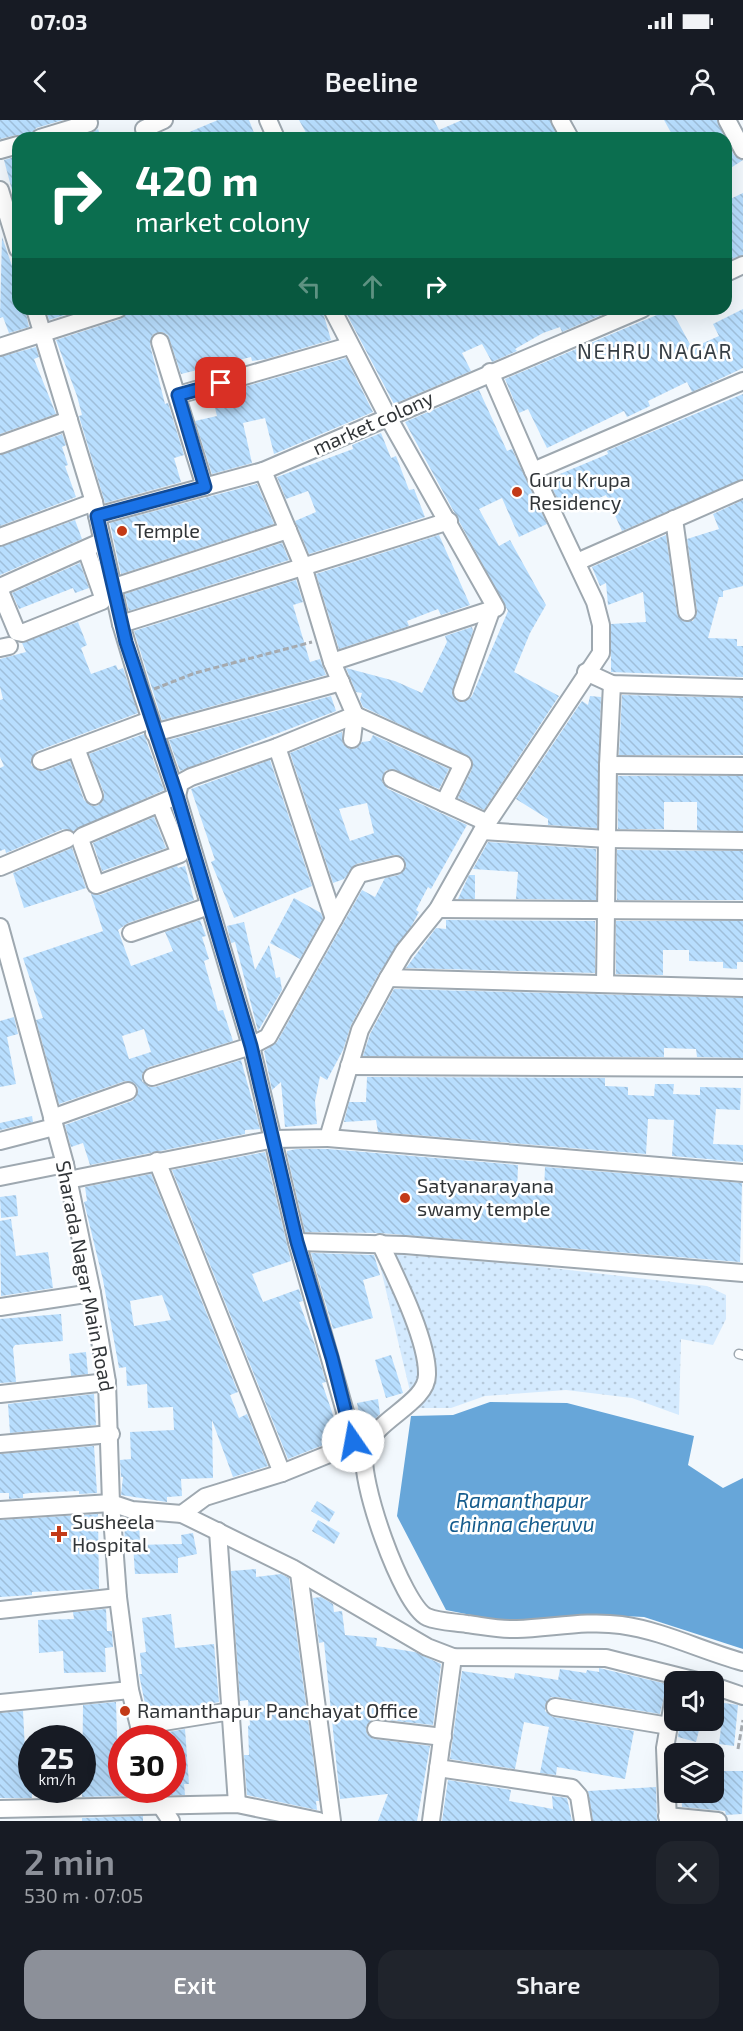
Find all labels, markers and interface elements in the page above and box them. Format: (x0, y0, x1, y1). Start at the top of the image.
text: 07:03 (30, 8, 88, 34)
icon: back (24, 65, 57, 98)
text: Beeline (325, 65, 418, 97)
icon: person (686, 65, 719, 98)
text: 420 m (135, 154, 259, 204)
icon: right (36, 156, 114, 234)
text: market colony (135, 205, 310, 237)
icon: left (293, 270, 326, 303)
icon: ahead (356, 270, 389, 303)
icon: right (419, 270, 452, 303)
district label: NEHRU NAGAR (577, 338, 733, 363)
pin (195, 357, 246, 408)
icon: arrive (204, 366, 237, 399)
street label: market colony (308, 385, 437, 459)
place label: Guru Krupa Residency (529, 467, 631, 514)
marker: Guru Krupa Residency (510, 485, 524, 499)
place label: Temple (134, 518, 200, 542)
marker: Temple (115, 524, 129, 538)
street label: Sharada Nagar Main Road (52, 1158, 120, 1393)
place label: Satyanarayana swamy temple (417, 1173, 554, 1220)
marker: Satyanarayana swamy temple (398, 1191, 412, 1205)
position arrow (321, 1409, 385, 1473)
water label: Ramanthapur chinna cheruvu (449, 1487, 595, 1536)
place label: Susheela Hospital (72, 1509, 155, 1556)
marker: Susheela Hospital (50, 1525, 68, 1543)
map controls (664, 1671, 724, 1803)
button: sound (664, 1671, 724, 1731)
place label: Ramanthapur Panchayat Office (137, 1698, 418, 1722)
marker: Ramanthapur Panchayat Office (118, 1704, 132, 1718)
speed limit sign: 30 (108, 1725, 186, 1803)
text: 25 (40, 1739, 74, 1775)
button: layers (664, 1743, 724, 1803)
text: km/h (38, 1770, 76, 1788)
text: 2 min (24, 1839, 115, 1882)
button: close (656, 1841, 719, 1904)
text: 530 m · 07:05 (24, 1883, 143, 1907)
button: Exit (24, 1950, 366, 2019)
button: Share (378, 1950, 719, 2019)

